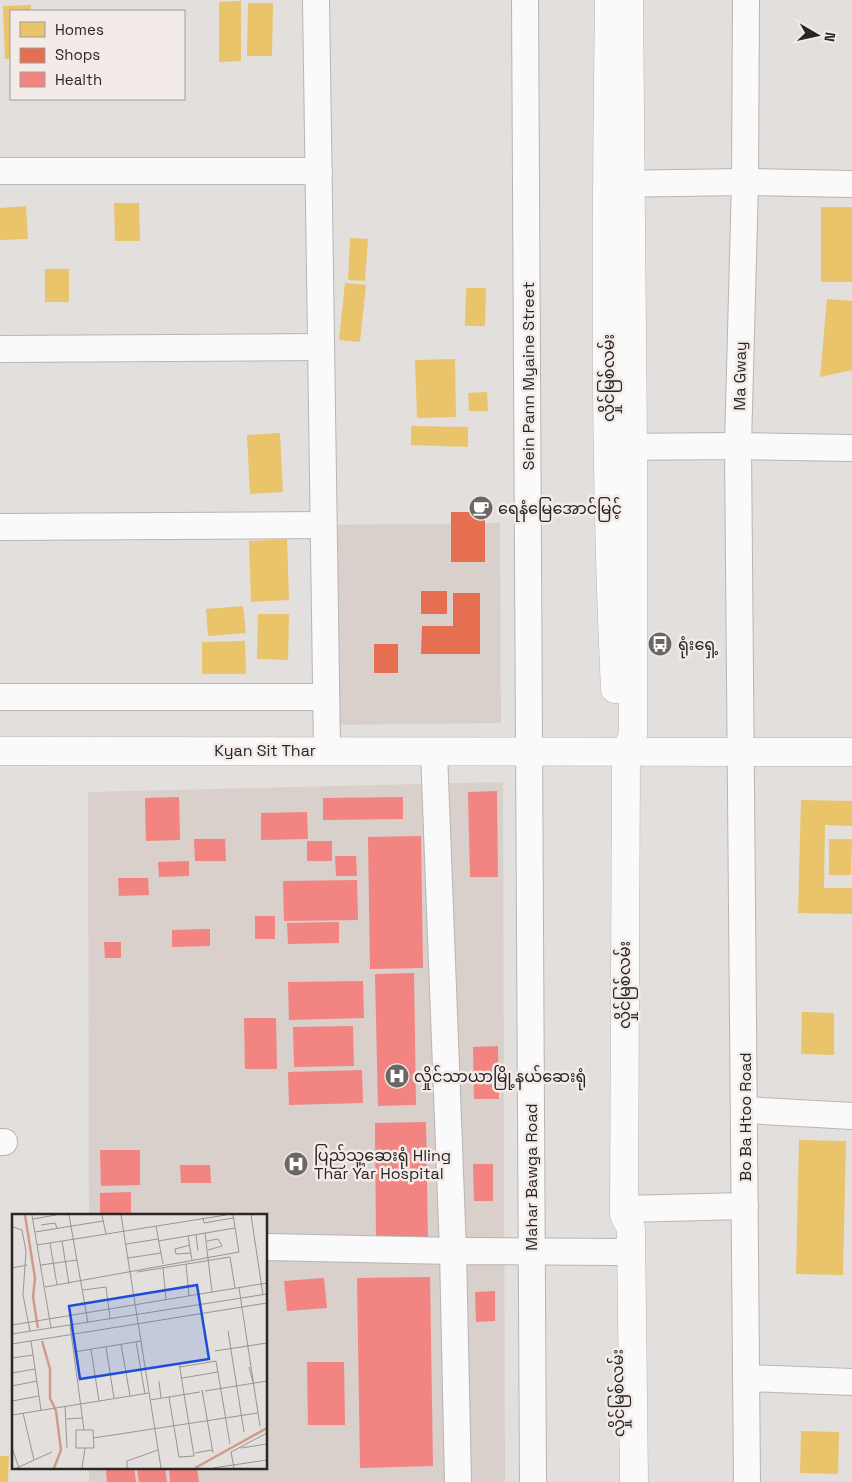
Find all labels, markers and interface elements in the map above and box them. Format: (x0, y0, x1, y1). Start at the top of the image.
legend (10, 10, 185, 100)
north arrow (792, 10, 842, 60)
text: Homes (55, 20, 104, 39)
text: N (820, 31, 839, 43)
text: Shops (55, 45, 100, 64)
text: Health (55, 70, 102, 89)
street label: Sein Pann Myaine Street (518, 282, 539, 470)
street label: လှိုင်မြစ်လမ်း (597, 334, 622, 422)
street label: Ma Gway (729, 341, 751, 411)
cafe icon: ရေနံမြေအောင်မြင့် (468, 495, 494, 521)
place label: ရေနံမြေအောင်မြင့် (498, 497, 622, 522)
bus stop icon: ရုံးရှေ့ (647, 631, 673, 657)
place label: ရုံးရှေ့ (678, 634, 718, 659)
street label: Kyan Sit Thar (214, 740, 316, 761)
street label: လှိုင်မြစ်လမ်း (613, 941, 638, 1029)
street label: Bo Ba Htoo Road (735, 1052, 756, 1182)
hospital icon: လှိုင်သာယာမြို့နယ်ဆေးရုံ (384, 1063, 410, 1089)
place label: လှိုင်သာယာမြို့နယ်ဆေးရုံ (414, 1065, 586, 1091)
street label: Mahar Bawga Road (521, 1103, 542, 1251)
place label: ပြည်သူ့ဆေးရုံ Hling Thar Yar Hospital (314, 1144, 451, 1184)
hospital icon: ပြည်သူ့ဆေးရုံ Hling Thar Yar Hospital (283, 1151, 309, 1177)
inset map (12, 1214, 268, 1470)
street label: လှိုင်မြစ်လမ်း (606, 1349, 632, 1437)

